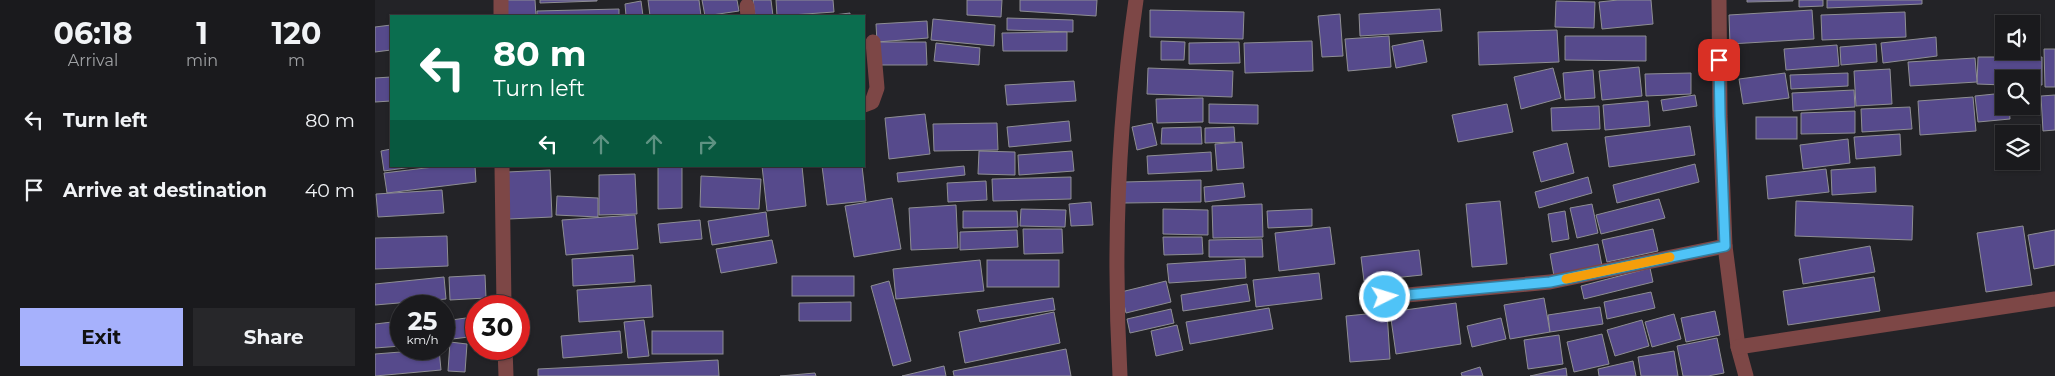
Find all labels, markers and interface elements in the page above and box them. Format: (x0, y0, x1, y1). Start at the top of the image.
text: 06:18 (54, 15, 132, 52)
text: 1 (196, 15, 208, 52)
text: 120 (272, 15, 321, 52)
map controls (1995, 15, 2040, 170)
button: sound (1995, 15, 2040, 60)
text: 80 m (493, 32, 587, 75)
icon: left (410, 35, 475, 100)
pin (1698, 39, 1740, 81)
icon: arrive (1705, 46, 1733, 74)
text: Arrival (68, 51, 118, 70)
text: min (186, 51, 218, 70)
text: m (288, 51, 305, 70)
button: search (1995, 70, 2040, 115)
text: Turn left (493, 75, 585, 102)
icon: left (20, 106, 48, 134)
text: Turn left (63, 109, 148, 132)
text: 80 m (305, 109, 355, 132)
button: layers (1995, 125, 2040, 170)
icon: left (534, 130, 562, 158)
icon: ahead (587, 130, 615, 158)
icon: ahead (640, 130, 668, 158)
icon: right (693, 130, 721, 158)
icon: arrive (20, 176, 48, 204)
text: Arrive at destination (63, 179, 267, 202)
text: 40 m (305, 179, 355, 202)
position arrow (1358, 270, 1410, 322)
speed limit sign: 30 (465, 295, 530, 360)
text: 25 (408, 306, 437, 336)
button: Exit (20, 308, 183, 366)
button: Share (193, 308, 355, 366)
text: km/h (406, 332, 439, 347)

